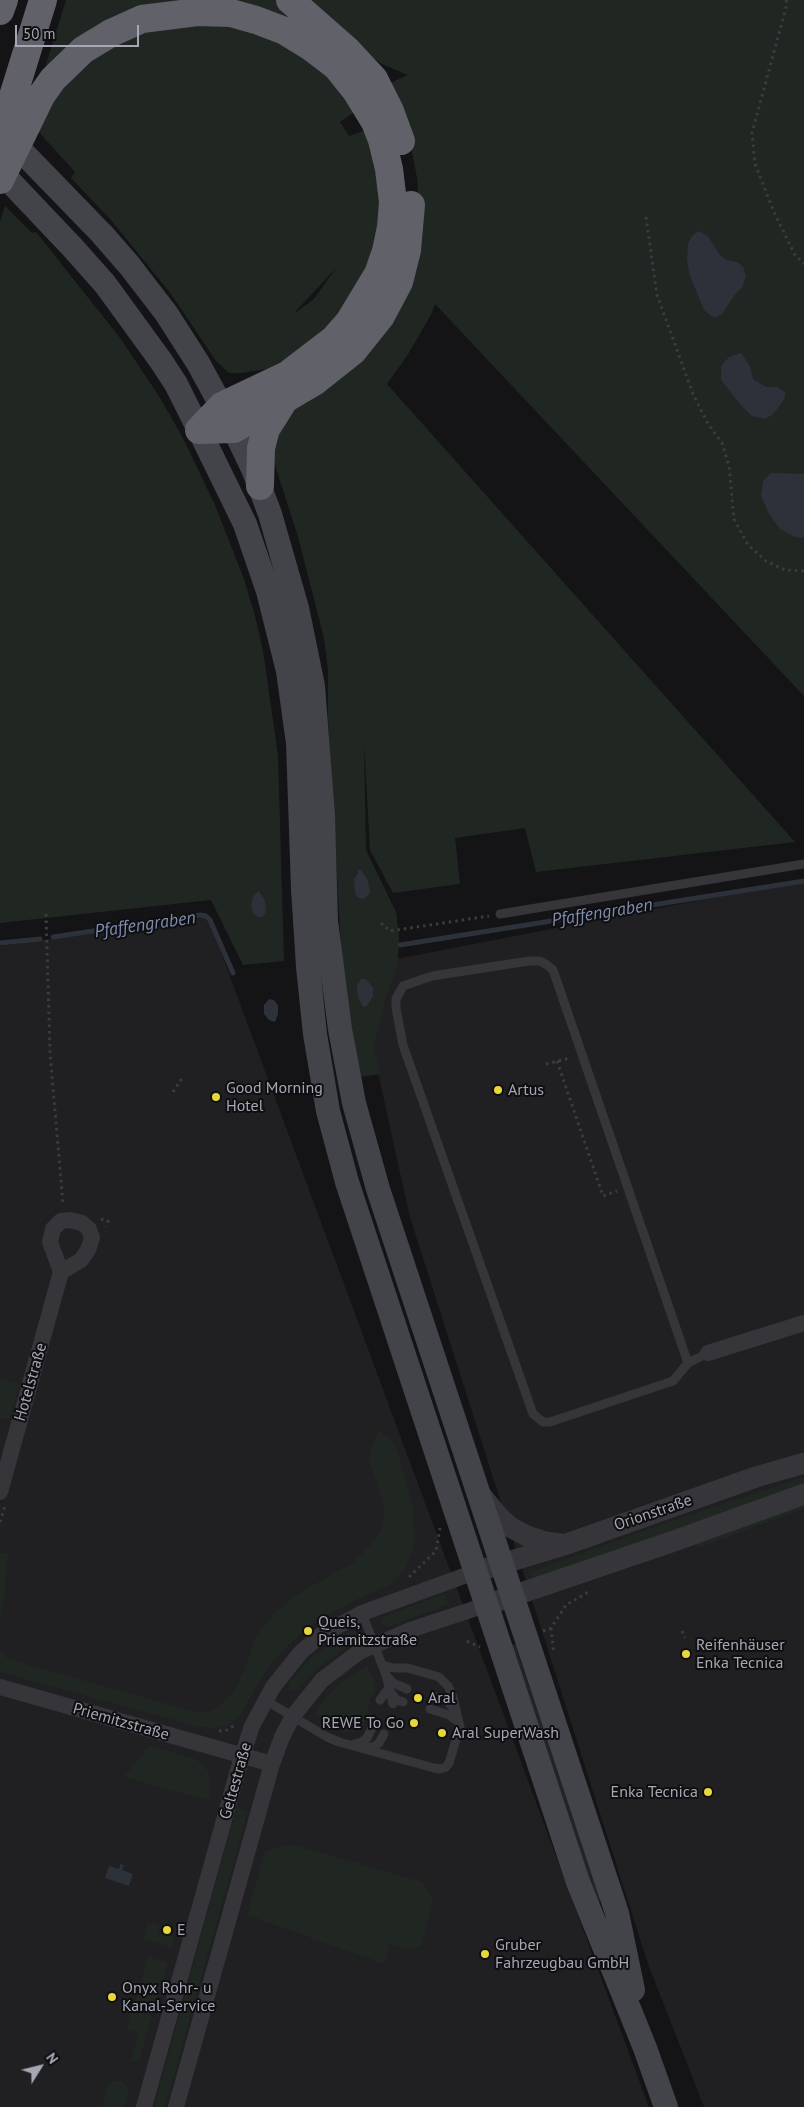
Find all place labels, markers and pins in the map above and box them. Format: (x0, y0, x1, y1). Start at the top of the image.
place label: Good Morning Hotel (226, 1078, 323, 1116)
place label: Artus (508, 1080, 544, 1100)
marker: Artus (492, 1084, 504, 1096)
marker: Good Morning Hotel (210, 1091, 222, 1103)
place label: Queis, Priemitzstraße (318, 1612, 417, 1650)
marker: Queis, Priemitzstraße (302, 1625, 314, 1637)
place label: Reifenhäuser Enka Tecnica (696, 1635, 785, 1673)
marker: Reifenhäuser Enka Tecnica (680, 1648, 692, 1660)
place label: Aral (428, 1688, 455, 1708)
marker: Aral (412, 1692, 424, 1704)
place label: REWE To Go (322, 1713, 404, 1733)
marker: REWE To Go (408, 1717, 420, 1729)
place label: Aral SuperWash (452, 1723, 559, 1743)
marker: Aral SuperWash (436, 1727, 448, 1739)
place label: Enka Tecnica (611, 1782, 698, 1802)
marker: Enka Tecnica (702, 1786, 714, 1798)
place label: E (177, 1920, 186, 1940)
marker: E (161, 1924, 173, 1936)
place label: Gruber Fahrzeugbau GmbH (495, 1935, 629, 1973)
marker: Gruber Fahrzeugbau GmbH (479, 1948, 491, 1960)
place label: Onyx Rohr- u Kanal-Service (122, 1978, 215, 2016)
marker: Onyx Rohr- u Kanal-Service (106, 1991, 118, 2003)

